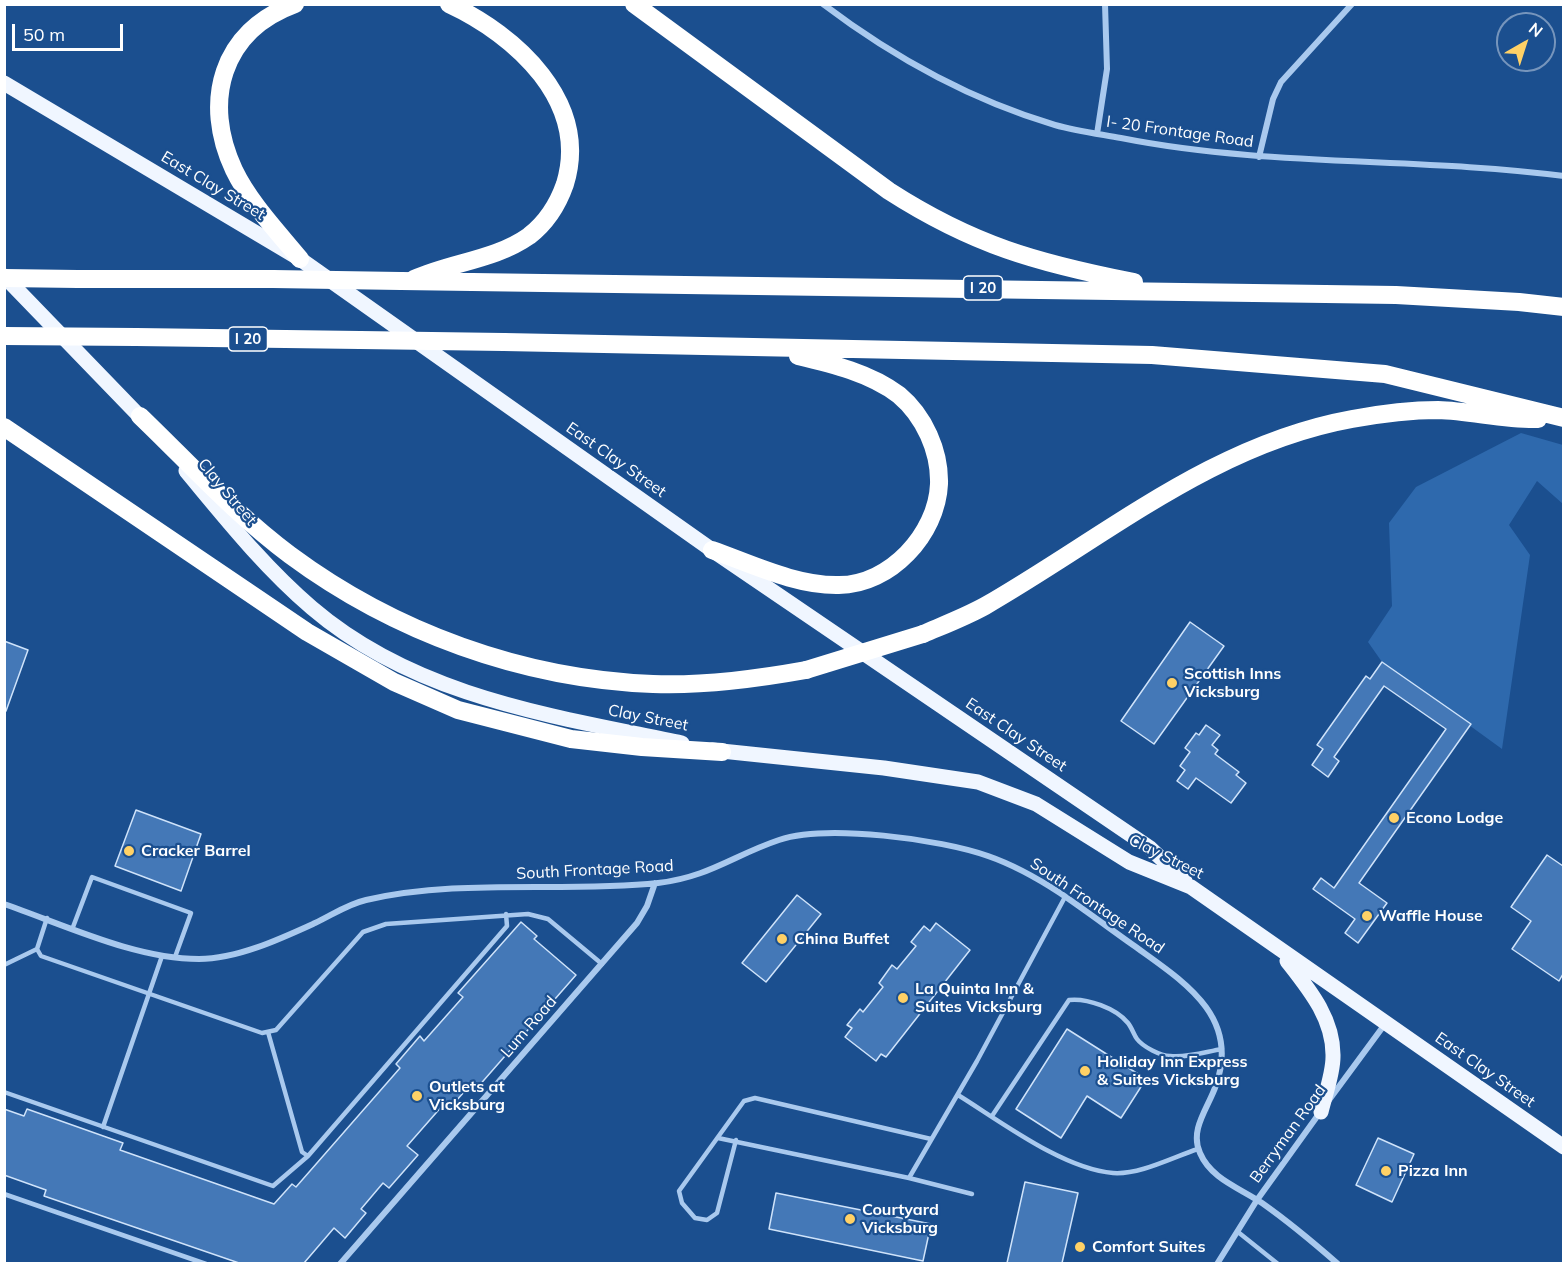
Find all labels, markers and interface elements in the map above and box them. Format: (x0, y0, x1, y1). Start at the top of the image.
scale bar (15, 12, 126, 50)
north arrow (1496, 12, 1556, 72)
text: N (1525, 18, 1547, 41)
text: 50 m (23, 23, 65, 46)
street label: I- 20 Frontage Road (1105, 112, 1255, 152)
street label: East Clay Street (158, 147, 268, 225)
road number: I 20 (964, 276, 1002, 300)
road number: I 20 (228, 327, 268, 351)
street label: East Clay Street (562, 418, 670, 502)
street label: Clay Street (194, 455, 260, 529)
place label: Scottish Inns Vicksburg (1184, 664, 1281, 702)
marker: Scottish Inns Vicksburg (1165, 676, 1179, 690)
street label: East Clay Street (962, 694, 1070, 776)
street label: Clay Street (606, 701, 690, 735)
place label: Econo Lodge (1406, 808, 1503, 828)
marker: Econo Lodge (1387, 811, 1401, 825)
street label: Clay Street (1125, 831, 1207, 883)
place label: Cracker Barrel (141, 841, 251, 861)
marker: Cracker Barrel (122, 844, 136, 858)
street label: South Frontage Road (1026, 854, 1168, 958)
street label: South Frontage Road (516, 856, 674, 884)
place label: Waffle House (1379, 906, 1483, 926)
marker: Waffle House (1360, 909, 1374, 923)
place label: China Buffet (794, 929, 889, 949)
marker: China Buffet (775, 932, 789, 946)
place label: La Quinta Inn & Suites Vicksburg (915, 979, 1042, 1017)
marker: La Quinta Inn & Suites Vicksburg (896, 991, 910, 1005)
street label: Lum Road (497, 992, 561, 1062)
street label: East Clay Street (1431, 1028, 1539, 1112)
place label: Holiday Inn Express & Suites Vicksburg (1097, 1052, 1247, 1090)
marker: Holiday Inn Express & Suites Vicksburg (1078, 1064, 1092, 1078)
place label: Outlets at Vicksburg (429, 1077, 505, 1115)
street label: Berryman Road (1246, 1081, 1330, 1187)
marker: Outlets at Vicksburg (410, 1089, 424, 1103)
place label: Pizza Inn (1398, 1161, 1468, 1181)
marker: Pizza Inn (1379, 1164, 1393, 1178)
place label: Courtyard Vicksburg (862, 1200, 939, 1238)
marker: Courtyard Vicksburg (843, 1212, 857, 1226)
place label: Comfort Suites (1092, 1237, 1205, 1257)
marker: Comfort Suites (1073, 1240, 1087, 1254)

